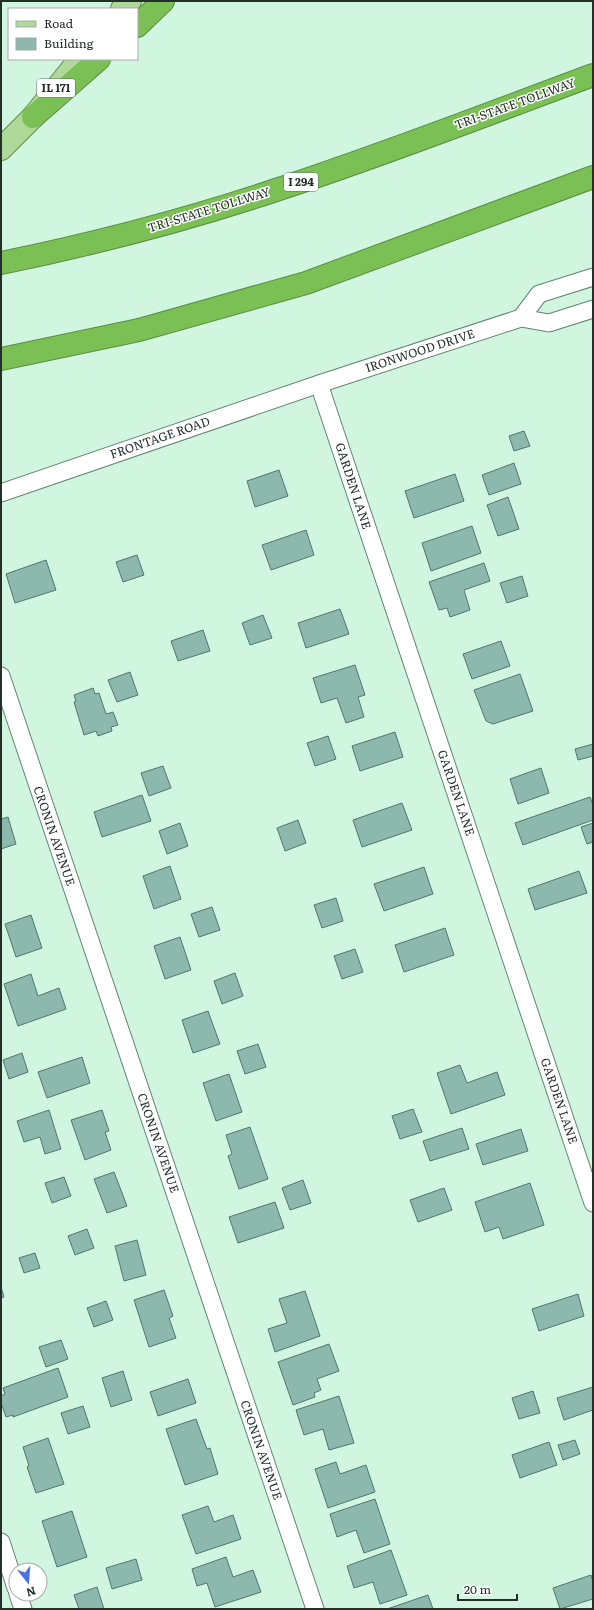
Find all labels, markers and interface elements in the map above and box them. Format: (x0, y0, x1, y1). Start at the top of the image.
legend (8, 8, 138, 60)
text: Road (44, 14, 74, 32)
text: Building (44, 34, 94, 52)
street label: TRI-STATE TOLLWAY (452, 73, 578, 133)
road number: IL 171 (37, 79, 75, 97)
road number: I 294 (284, 173, 318, 191)
street label: TRI-STATE TOLLWAY (145, 182, 273, 236)
street label: IRONWOOD DRIVE (363, 324, 477, 376)
street label: FRONTAGE ROAD (107, 411, 212, 463)
street label: GARDEN LANE (332, 440, 377, 532)
street label: GARDEN LANE (434, 747, 480, 838)
street label: CRONIN AVENUE (29, 783, 81, 888)
street label: GARDEN LANE (537, 1055, 583, 1146)
street label: CRONIN AVENUE (133, 1090, 185, 1195)
street label: CRONIN AVENUE (236, 1397, 288, 1502)
north arrow (8, 1562, 48, 1602)
scale bar (458, 1576, 517, 1602)
text: 20 m (464, 1580, 491, 1598)
text: N (24, 1584, 38, 1602)

